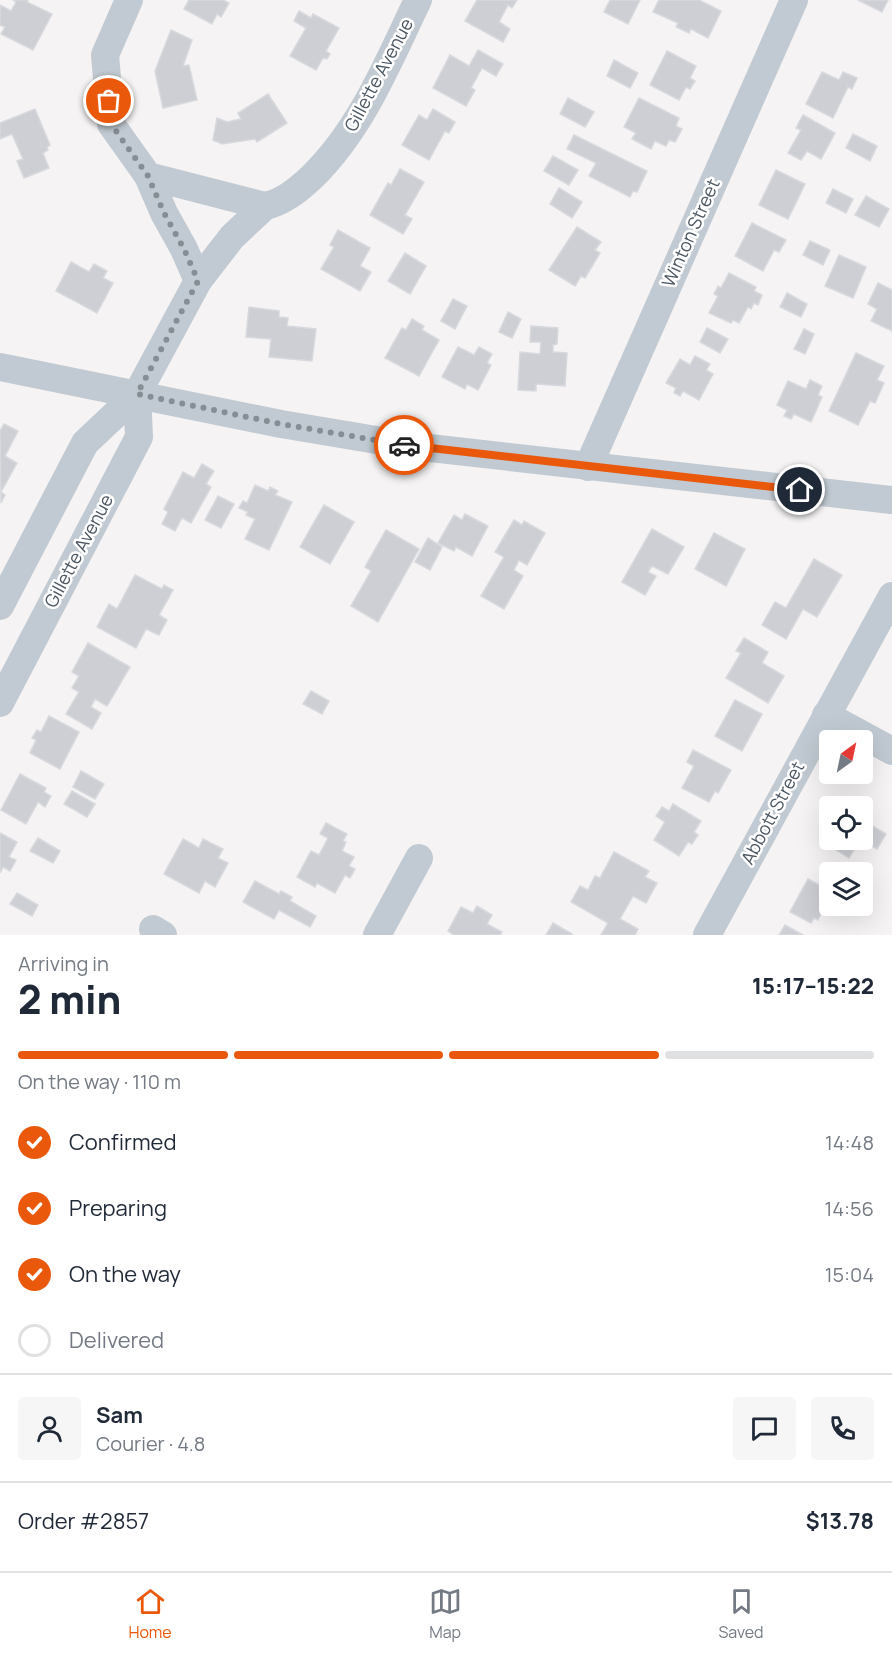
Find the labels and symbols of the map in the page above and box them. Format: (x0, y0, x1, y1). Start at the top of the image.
street label: Gillette Avenue (338, 14, 418, 135)
pin (83, 75, 134, 126)
street label: Winton Street (656, 175, 725, 290)
courier (374, 415, 434, 475)
pin (774, 464, 825, 515)
street label: Gillette Avenue (38, 490, 118, 611)
north arrow (819, 730, 873, 784)
street label: Abbott Street (735, 757, 809, 868)

